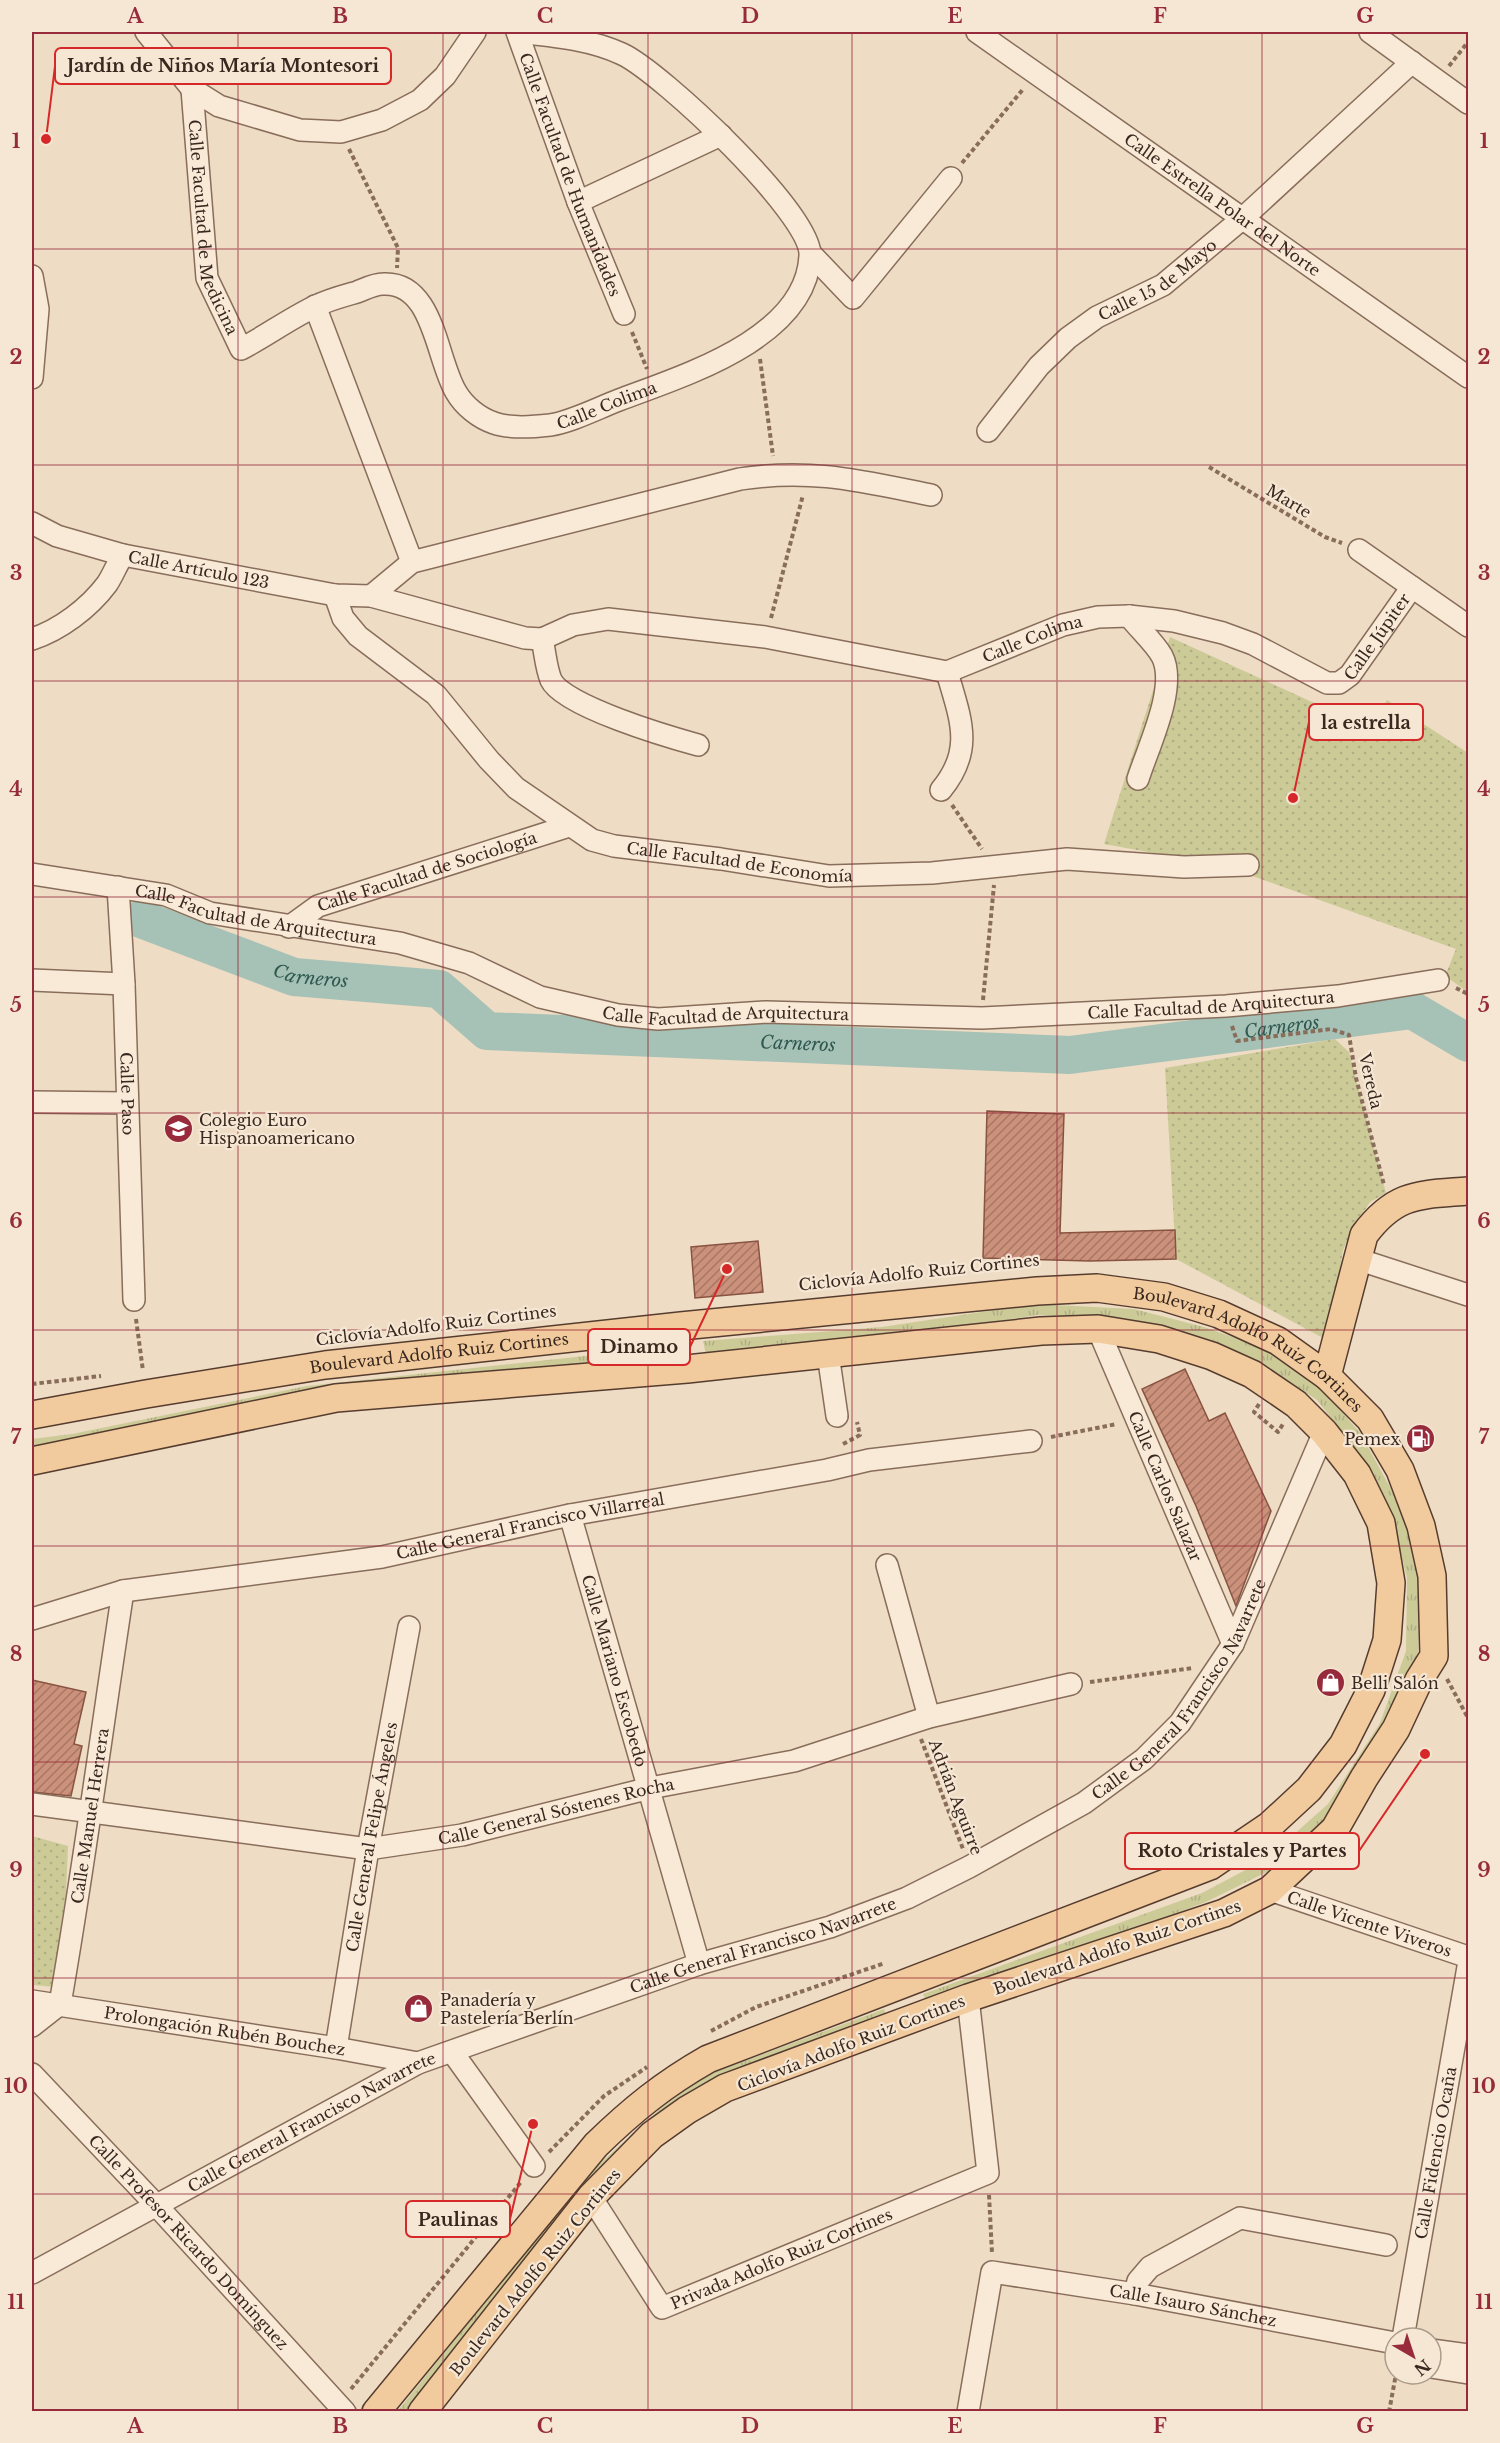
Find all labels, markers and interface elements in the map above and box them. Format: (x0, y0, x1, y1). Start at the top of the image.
text: A (126, 4, 144, 28)
text: B (332, 4, 348, 28)
text: C (537, 4, 553, 28)
text: D (741, 4, 759, 28)
text: E (947, 4, 963, 28)
text: F (1153, 4, 1167, 28)
text: G (1356, 4, 1374, 28)
callout: Jardín de Niños María Montesori (55, 48, 391, 84)
street label: Calle Facultad de Humanidades (515, 50, 626, 299)
text: Jardín de Niños María Montesori (63, 55, 379, 77)
street label: Calle Facultad de Medicina (184, 119, 243, 338)
text: 1 (12, 129, 21, 153)
street label: Calle Estrella Polar del Norte (1121, 129, 1324, 280)
text: 1 (1480, 129, 1489, 153)
street label: Calle 15 de Mayo (1095, 234, 1221, 325)
text: 2 (9, 345, 23, 369)
text: 2 (1477, 345, 1491, 369)
street label: Calle Colima (554, 377, 659, 433)
street label: Marte (1263, 480, 1315, 522)
street label: Calle Artículo 123 (127, 546, 271, 592)
text: 3 (10, 561, 22, 585)
text: 3 (1478, 561, 1490, 585)
street label: Calle Júpiter (1339, 589, 1415, 684)
street label: Calle Colima (979, 611, 1085, 667)
callout: la estrella (1309, 704, 1423, 740)
text: la estrella (1321, 712, 1412, 734)
text: 4 (9, 777, 23, 801)
text: 4 (1477, 777, 1491, 801)
street label: Calle Facultad de Sociología (315, 827, 539, 916)
street label: Calle Facultad de Economía (625, 838, 853, 886)
street label: Calle Facultad de Arquitectura (134, 880, 378, 949)
water label: Carneros (270, 959, 349, 992)
street label: Calle Facultad de Arquitectura (1087, 986, 1335, 1023)
text: 5 (10, 993, 22, 1017)
text: 5 (1478, 993, 1490, 1017)
street label: Calle Facultad de Arquitectura (600, 1002, 849, 1029)
water label: Carneros (1243, 1011, 1321, 1043)
water label: Carneros (760, 1031, 836, 1056)
street label: Vereda (1355, 1050, 1387, 1111)
street label: Calle Paso (116, 1052, 139, 1136)
place label: Colegio Euro Hispanoamericano (199, 1110, 355, 1148)
school or university icon: Colegio Euro Hispanoamericano (162, 1113, 194, 1145)
text: 6 (9, 1209, 23, 1233)
text: 6 (1477, 1209, 1491, 1233)
street label: Ciclovía Adolfo Ruiz Cortines (797, 1249, 1041, 1295)
street label: Boulevard Adolfo Ruiz Cortines (1132, 1283, 1367, 1416)
street label: Ciclovía Adolfo Ruiz Cortines (315, 1300, 557, 1350)
street label: Boulevard Adolfo Ruiz Cortines (308, 1328, 570, 1377)
callout: Dinamo (588, 1329, 690, 1365)
text: Dinamo (600, 1336, 678, 1358)
street label: Calle Carlos Salazar (1124, 1408, 1207, 1565)
fuel station icon: Pemex (1405, 1423, 1437, 1455)
text: 7 (11, 1425, 22, 1449)
text: 7 (1479, 1425, 1490, 1449)
place label: Pemex (1344, 1429, 1400, 1449)
street label: Calle General Francisco Villarreal (394, 1489, 666, 1564)
street label: Calle Mariano Escobedo (578, 1572, 652, 1769)
street label: Calle General Francisco Navarrete (1088, 1575, 1270, 1804)
text: 8 (10, 1642, 22, 1666)
text: 8 (1478, 1642, 1490, 1666)
shop icon: Belli Salón (1314, 1667, 1346, 1699)
place label: Belli Salón (1351, 1673, 1439, 1693)
street label: Calle General Felipe Ángeles (342, 1720, 401, 1953)
street label: Calle Manuel Herrera (67, 1727, 113, 1905)
street label: Adrián Aguirre (924, 1735, 987, 1858)
street label: Calle General Sóstenes Rocha (437, 1774, 676, 1848)
callout: Roto Cristales y Partes (1125, 1833, 1359, 1869)
text: Roto Cristales y Partes (1137, 1840, 1347, 1862)
text: 9 (9, 1858, 23, 1882)
text: 9 (1477, 1858, 1491, 1882)
street label: Calle Vicente Viveros (1284, 1887, 1454, 1961)
street label: Calle General Francisco Navarrete (627, 1893, 899, 1998)
street label: Boulevard Adolfo Ruiz Cortines (991, 1895, 1243, 1999)
place label: Panadería y Pastelería Berlín (440, 1990, 574, 2028)
street label: Ciclovía Adolfo Ruiz Cortines (734, 1990, 968, 2096)
shop icon: Panadería y Pastelería Berlín (403, 1993, 435, 2025)
street label: Prolongación Rubén Bouchez (103, 2002, 347, 2060)
street label: Calle General Francisco Navarrete (184, 2048, 438, 2196)
street label: Calle Fidencio Ocaña (1411, 2065, 1460, 2241)
text: 10 (4, 2074, 28, 2098)
text: 10 (1472, 2074, 1496, 2098)
street label: Calle Profesor Ricardo Domínguez (85, 2130, 293, 2354)
street label: Boulevard Adolfo Ruiz Cortines (445, 2164, 625, 2380)
callout: Paulinas (406, 2201, 510, 2237)
street label: Privada Adolfo Ruiz Cortines (667, 2204, 895, 2313)
text: Paulinas (418, 2209, 498, 2231)
street label: Calle Isauro Sánchez (1108, 2280, 1279, 2331)
text: 11 (7, 2290, 25, 2314)
text: 11 (1475, 2290, 1493, 2314)
north arrow (1383, 2326, 1443, 2386)
text: N (1410, 2355, 1435, 2380)
text: A (126, 2414, 144, 2438)
text: B (332, 2414, 348, 2438)
text: C (537, 2414, 553, 2438)
text: D (741, 2414, 759, 2438)
text: E (947, 2414, 963, 2438)
text: F (1153, 2414, 1167, 2438)
text: G (1356, 2414, 1374, 2438)

